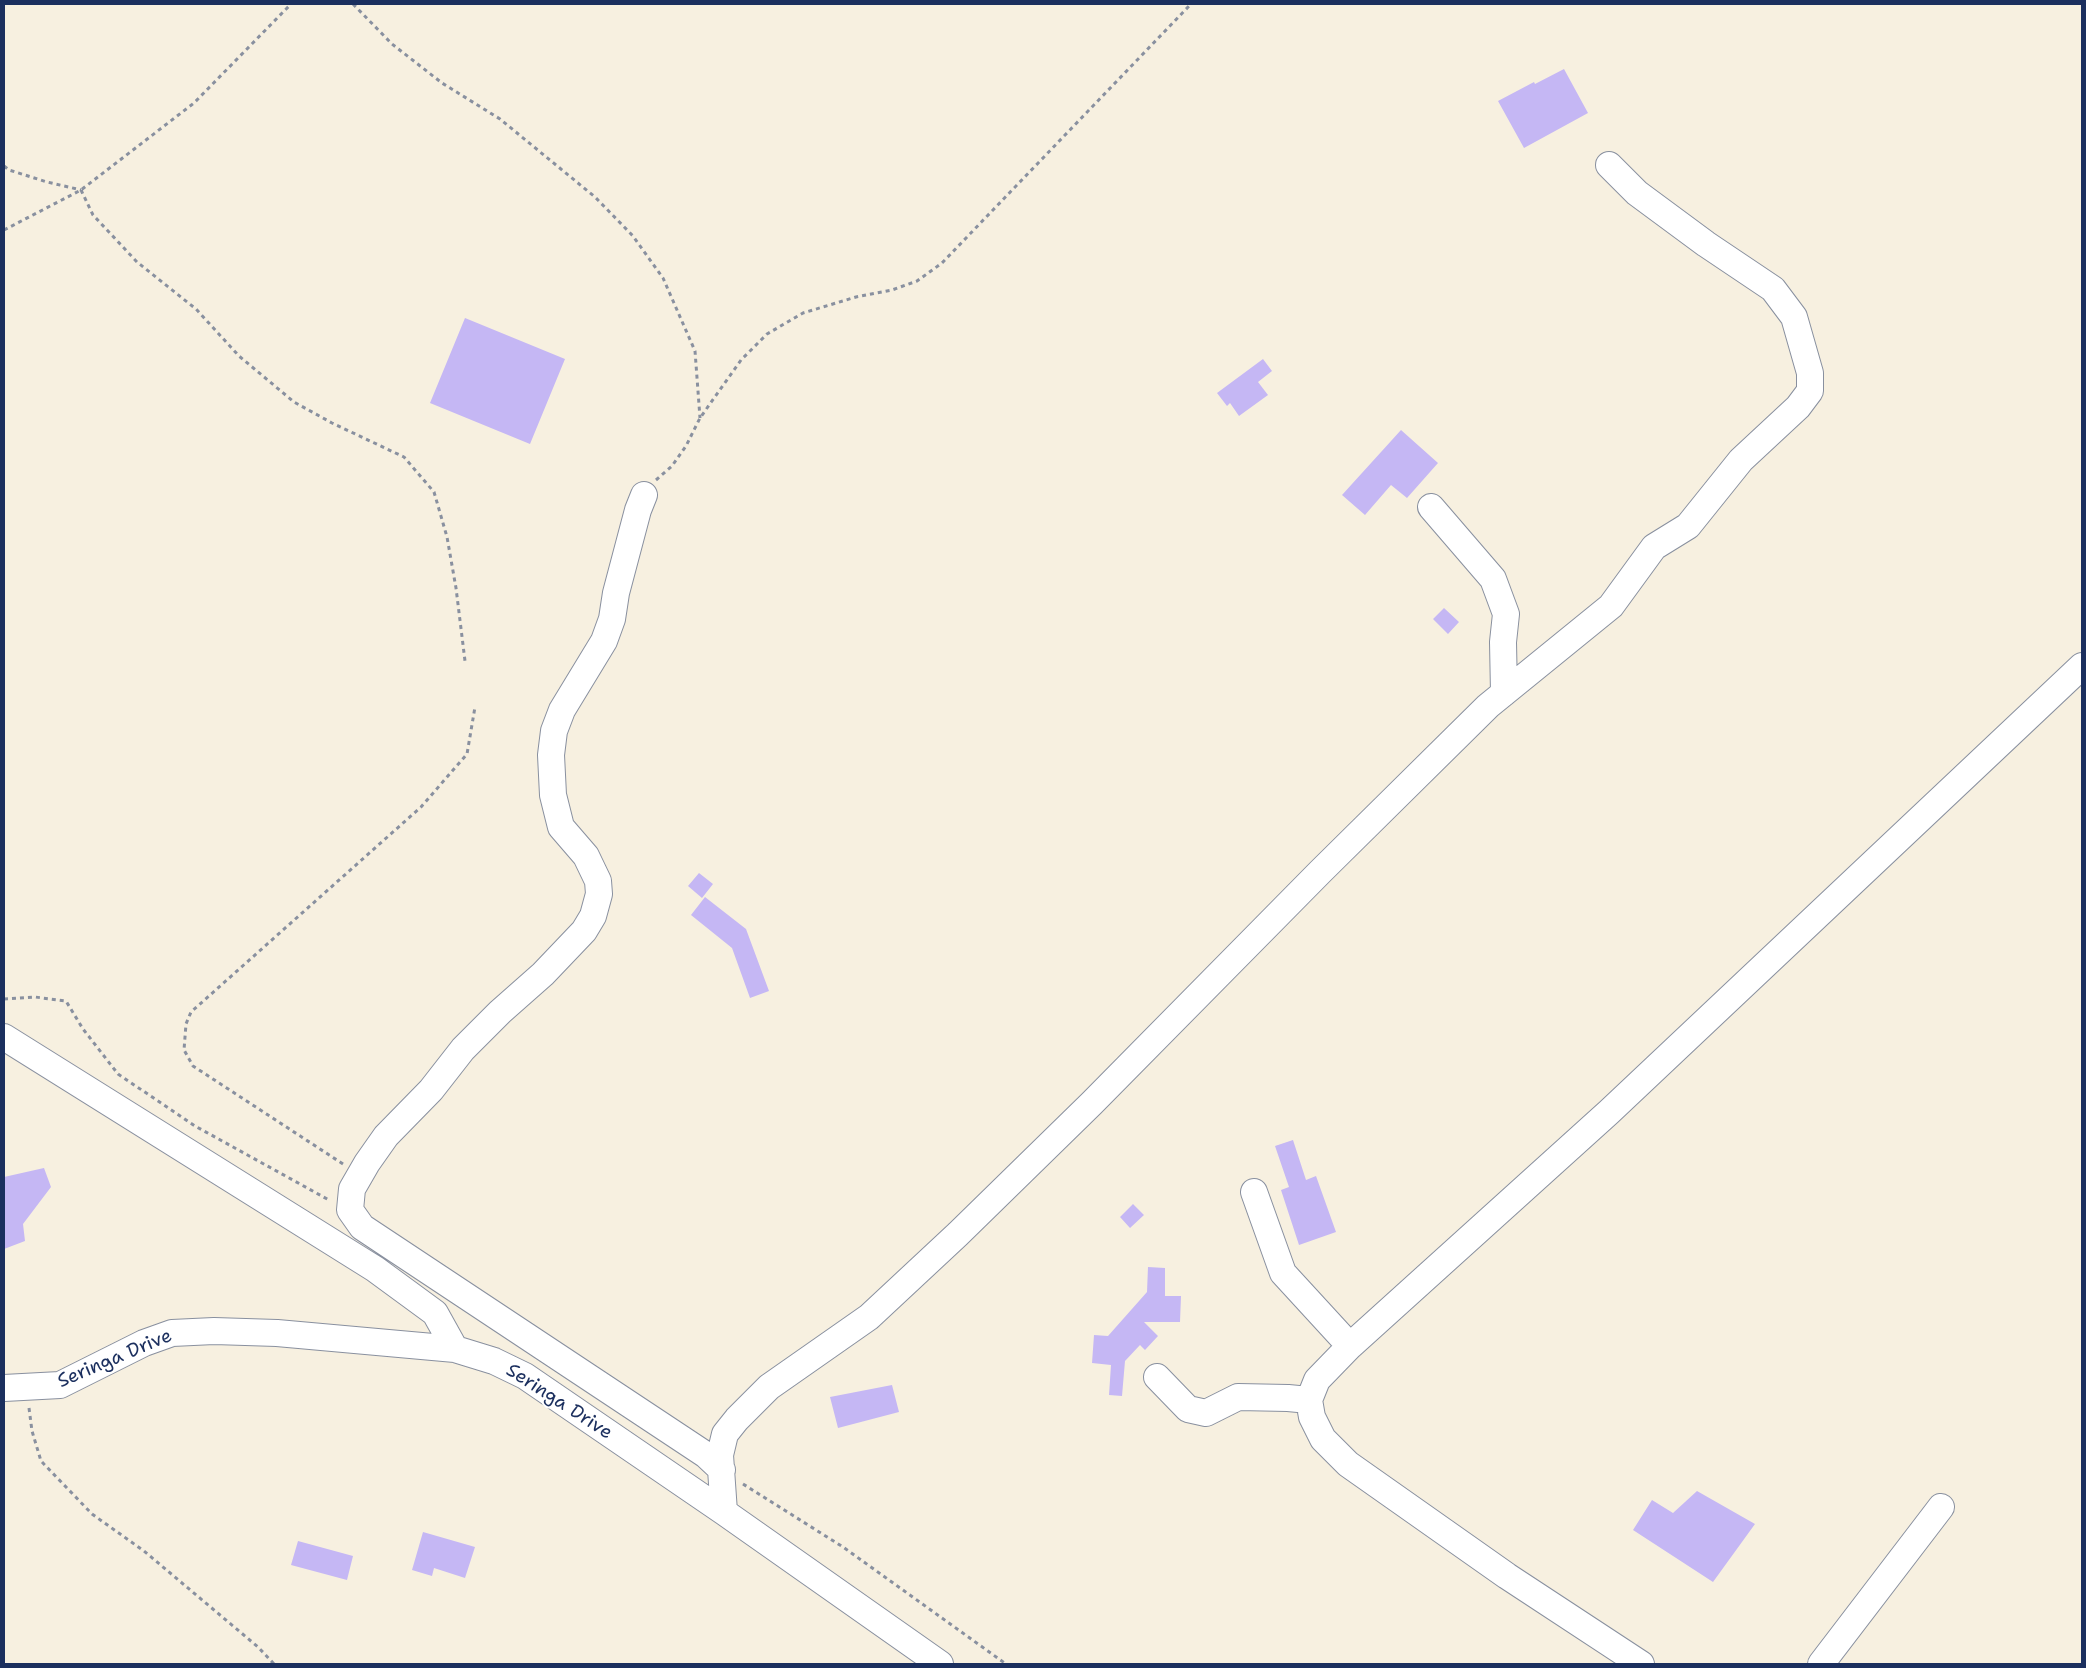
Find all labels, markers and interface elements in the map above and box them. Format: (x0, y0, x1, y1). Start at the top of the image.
street label: Seringa Drive (54, 1325, 176, 1393)
street label: Seringa Drive (502, 1359, 616, 1445)

